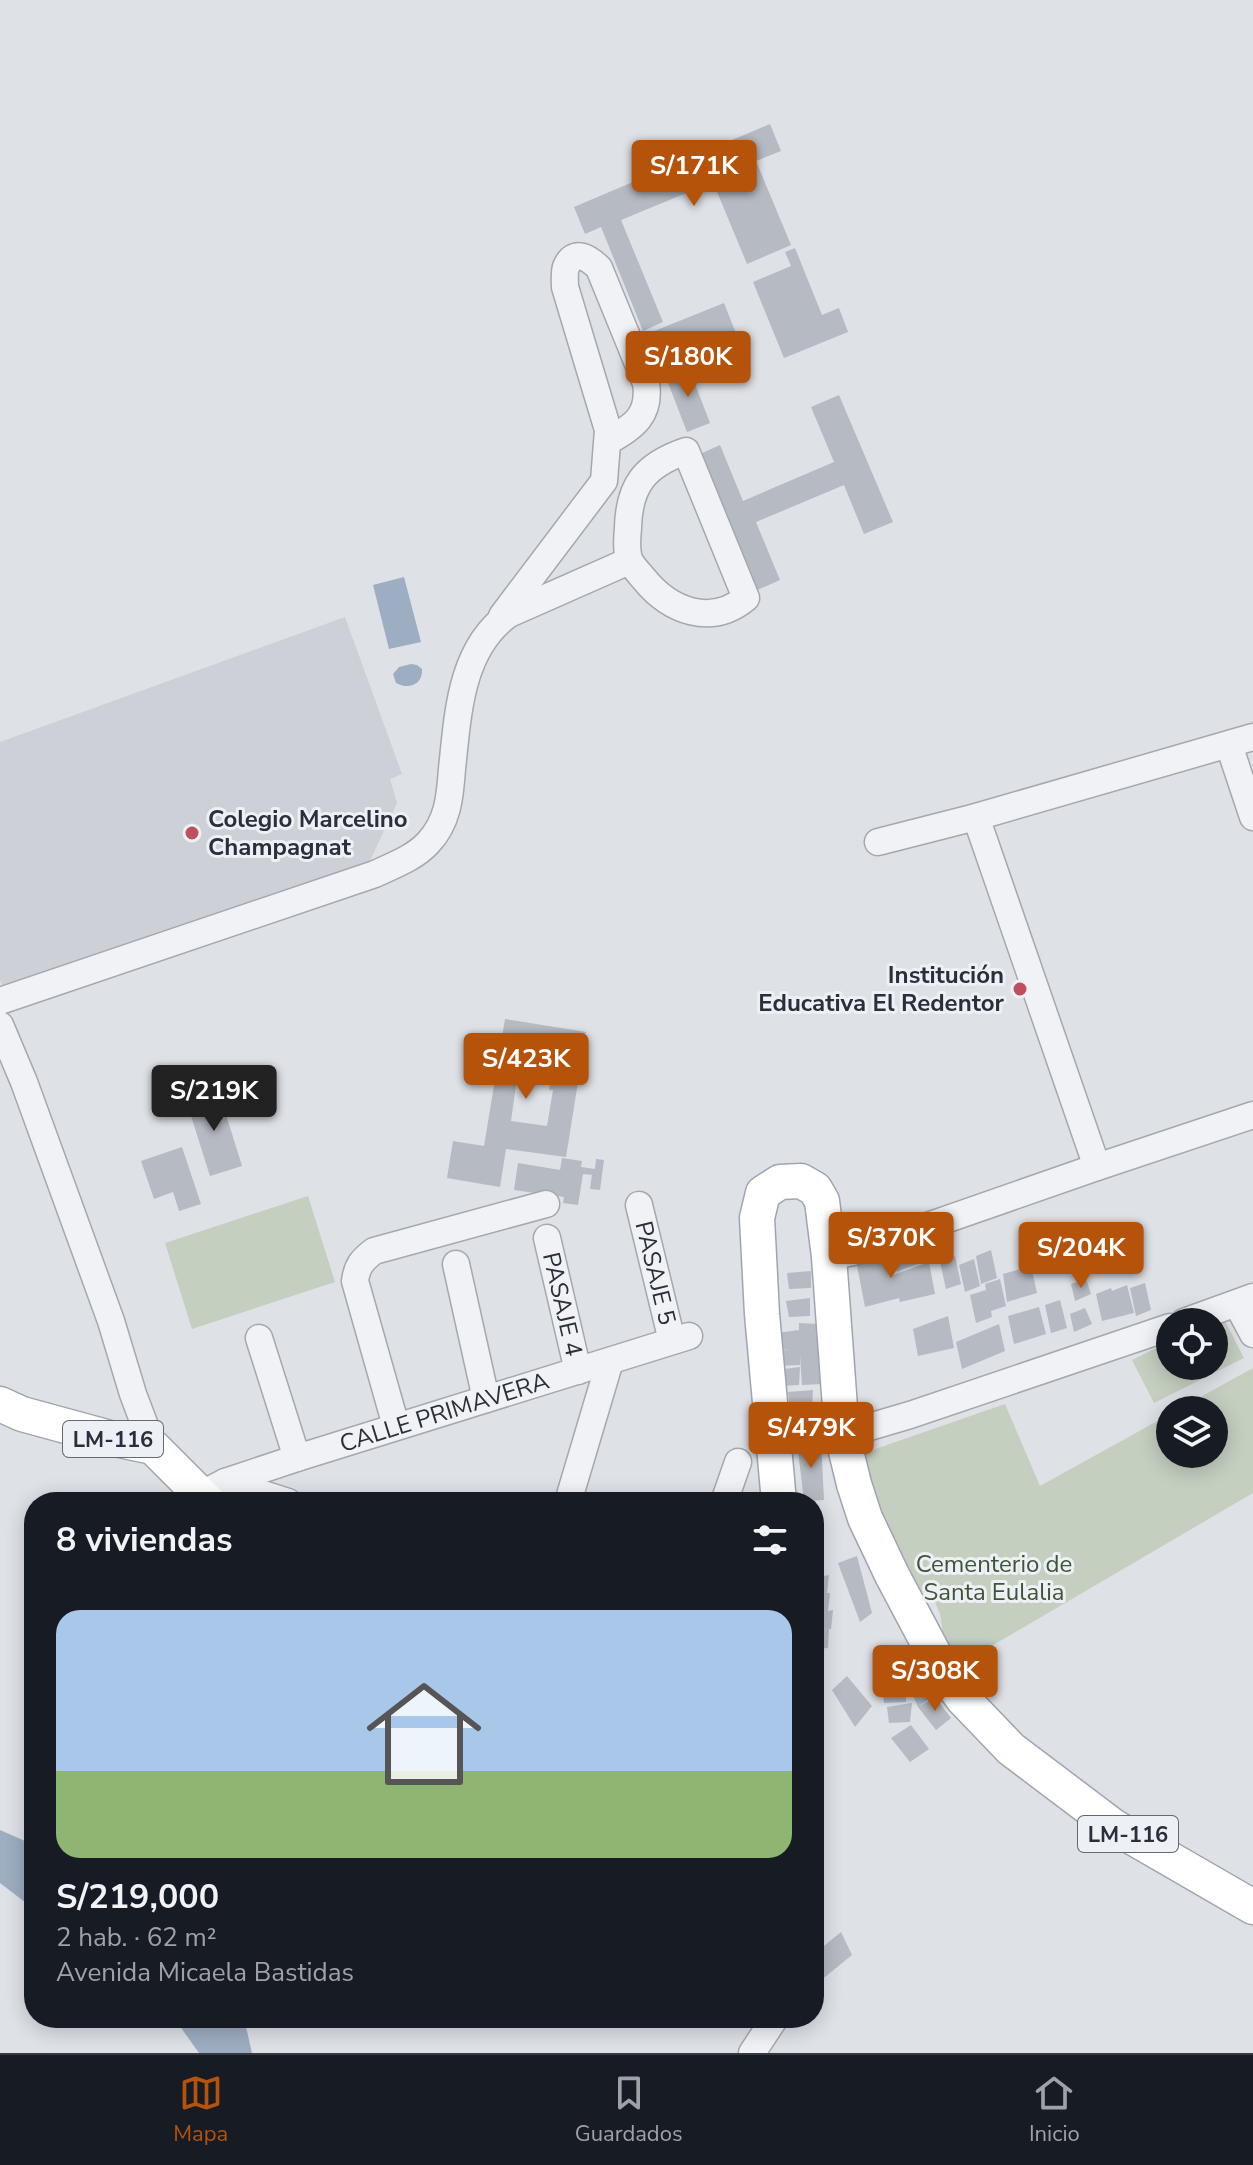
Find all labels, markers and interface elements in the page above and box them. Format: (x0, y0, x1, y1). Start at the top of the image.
pin: S/171K (629, 140, 759, 208)
text: S/171K (650, 148, 738, 183)
pin: S/180K (623, 331, 753, 399)
text: S/180K (644, 339, 732, 374)
place label: Colegio Marcelino Champagnat (208, 803, 408, 863)
marker: Colegio Marcelino Champagnat (183, 824, 201, 842)
place label: Institución Educativa El Redentor (758, 959, 1005, 1019)
marker: Institución Educativa El Redentor (1011, 980, 1029, 998)
pin: S/423K (461, 1033, 591, 1101)
text: S/423K (482, 1041, 570, 1076)
pin: S/219K (149, 1065, 279, 1133)
text: S/219K (170, 1073, 258, 1108)
pin: S/370K (826, 1212, 956, 1280)
street label: PASAJE 5 (627, 1218, 684, 1328)
text: S/370K (847, 1220, 935, 1255)
pin: S/204K (1016, 1222, 1146, 1290)
text: S/204K (1037, 1230, 1125, 1265)
street label: PASAJE 4 (535, 1249, 590, 1359)
map controls (1156, 1308, 1228, 1468)
button: locate (1156, 1308, 1228, 1380)
street label: CALLE PRIMAVERA (336, 1364, 553, 1460)
button: layers (1156, 1396, 1228, 1468)
pin: S/479K (746, 1402, 876, 1470)
text: S/479K (767, 1410, 855, 1445)
road number: LM-116 (63, 1421, 163, 1457)
text: 8 viviendas (56, 1517, 233, 1563)
icon: filters (748, 1518, 792, 1562)
park label: Cementerio de Santa Eulalia (916, 1548, 1072, 1608)
pin: S/308K (870, 1645, 1000, 1713)
text: S/308K (891, 1653, 979, 1688)
icon: home (352, 1662, 496, 1806)
road number: LM-116 (1078, 1816, 1178, 1852)
text: S/219,000 (56, 1874, 219, 1920)
text: 2 hab. · 62 m² (56, 1920, 217, 1955)
text: Avenida Micaela Bastidas (56, 1955, 354, 1990)
tab: Mapa (173, 2071, 228, 2149)
tab: Guardados (575, 2071, 683, 2149)
tab: Inicio (1029, 2071, 1080, 2149)

